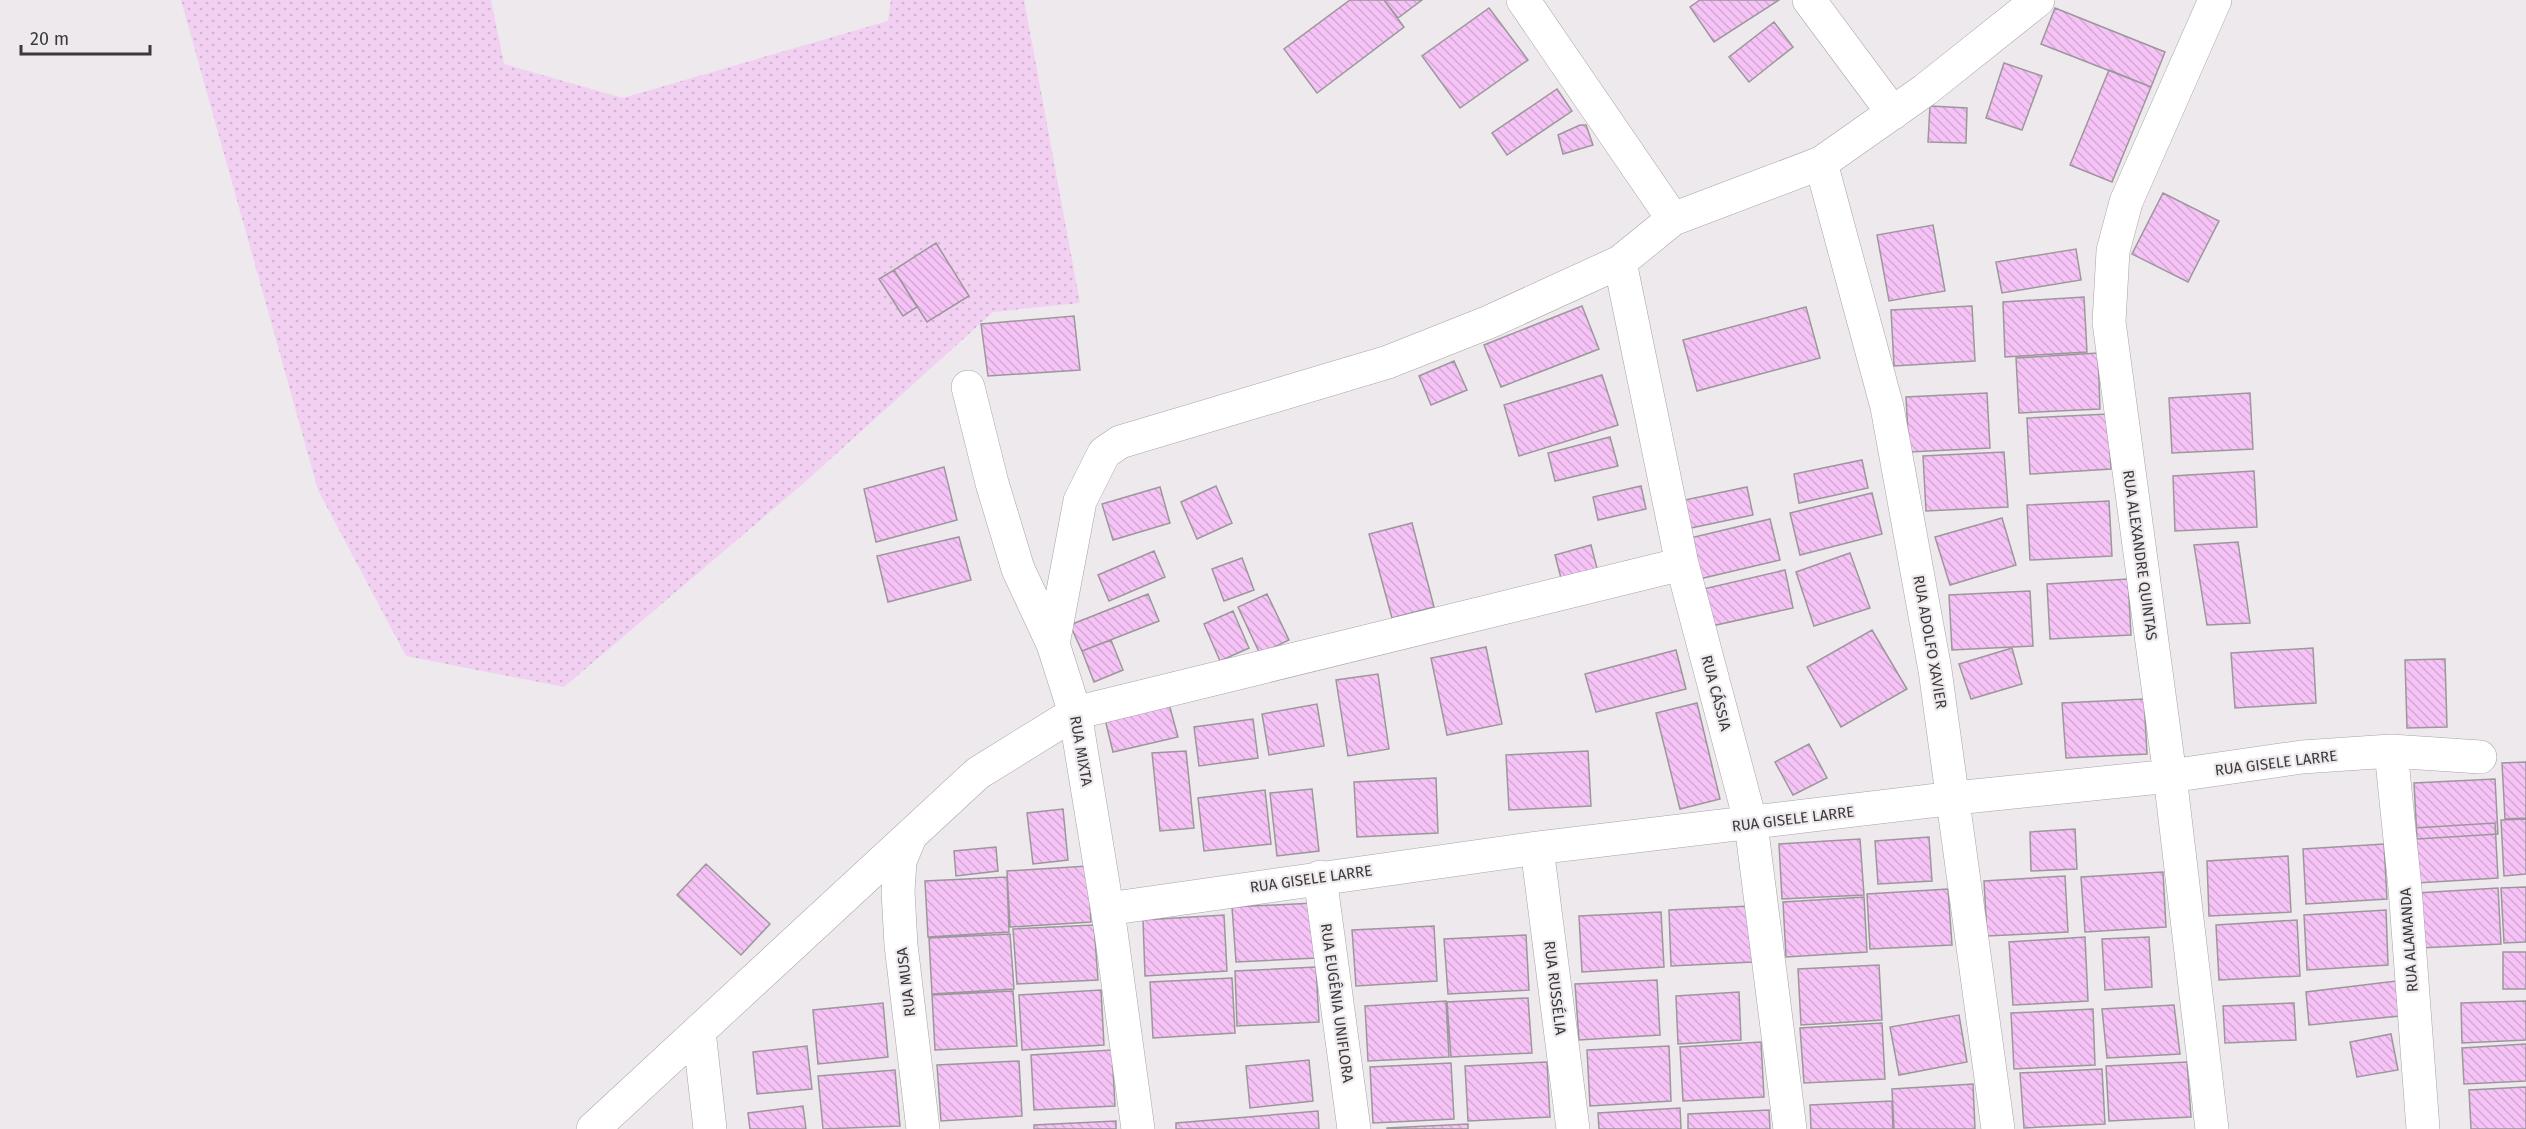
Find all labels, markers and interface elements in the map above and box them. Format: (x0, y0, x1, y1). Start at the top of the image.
scale bar (21, 18, 150, 56)
text: 20 m (30, 28, 69, 50)
street label: RUA ALEXANDRE QUINTAS (2119, 469, 2161, 641)
street label: RUA ADOLFO XAVIER (1909, 574, 1951, 710)
street label: RUA CÁSSIA (1697, 653, 1735, 733)
street label: RUA MIXTA (1066, 714, 1096, 788)
street label: RUA GISELE LARRE (2214, 747, 2338, 779)
street label: RUA GISELE LARRE (1731, 803, 1855, 835)
street label: RUA GISELE LARRE (1249, 862, 1373, 896)
street label: RUA ALAMANDA (2396, 887, 2422, 993)
street label: RUA EUGÊNIA UNIFLORA (1317, 922, 1357, 1084)
street label: RUA RUSSÉLIA (1540, 940, 1570, 1037)
street label: RUA MUSA (893, 946, 919, 1018)

